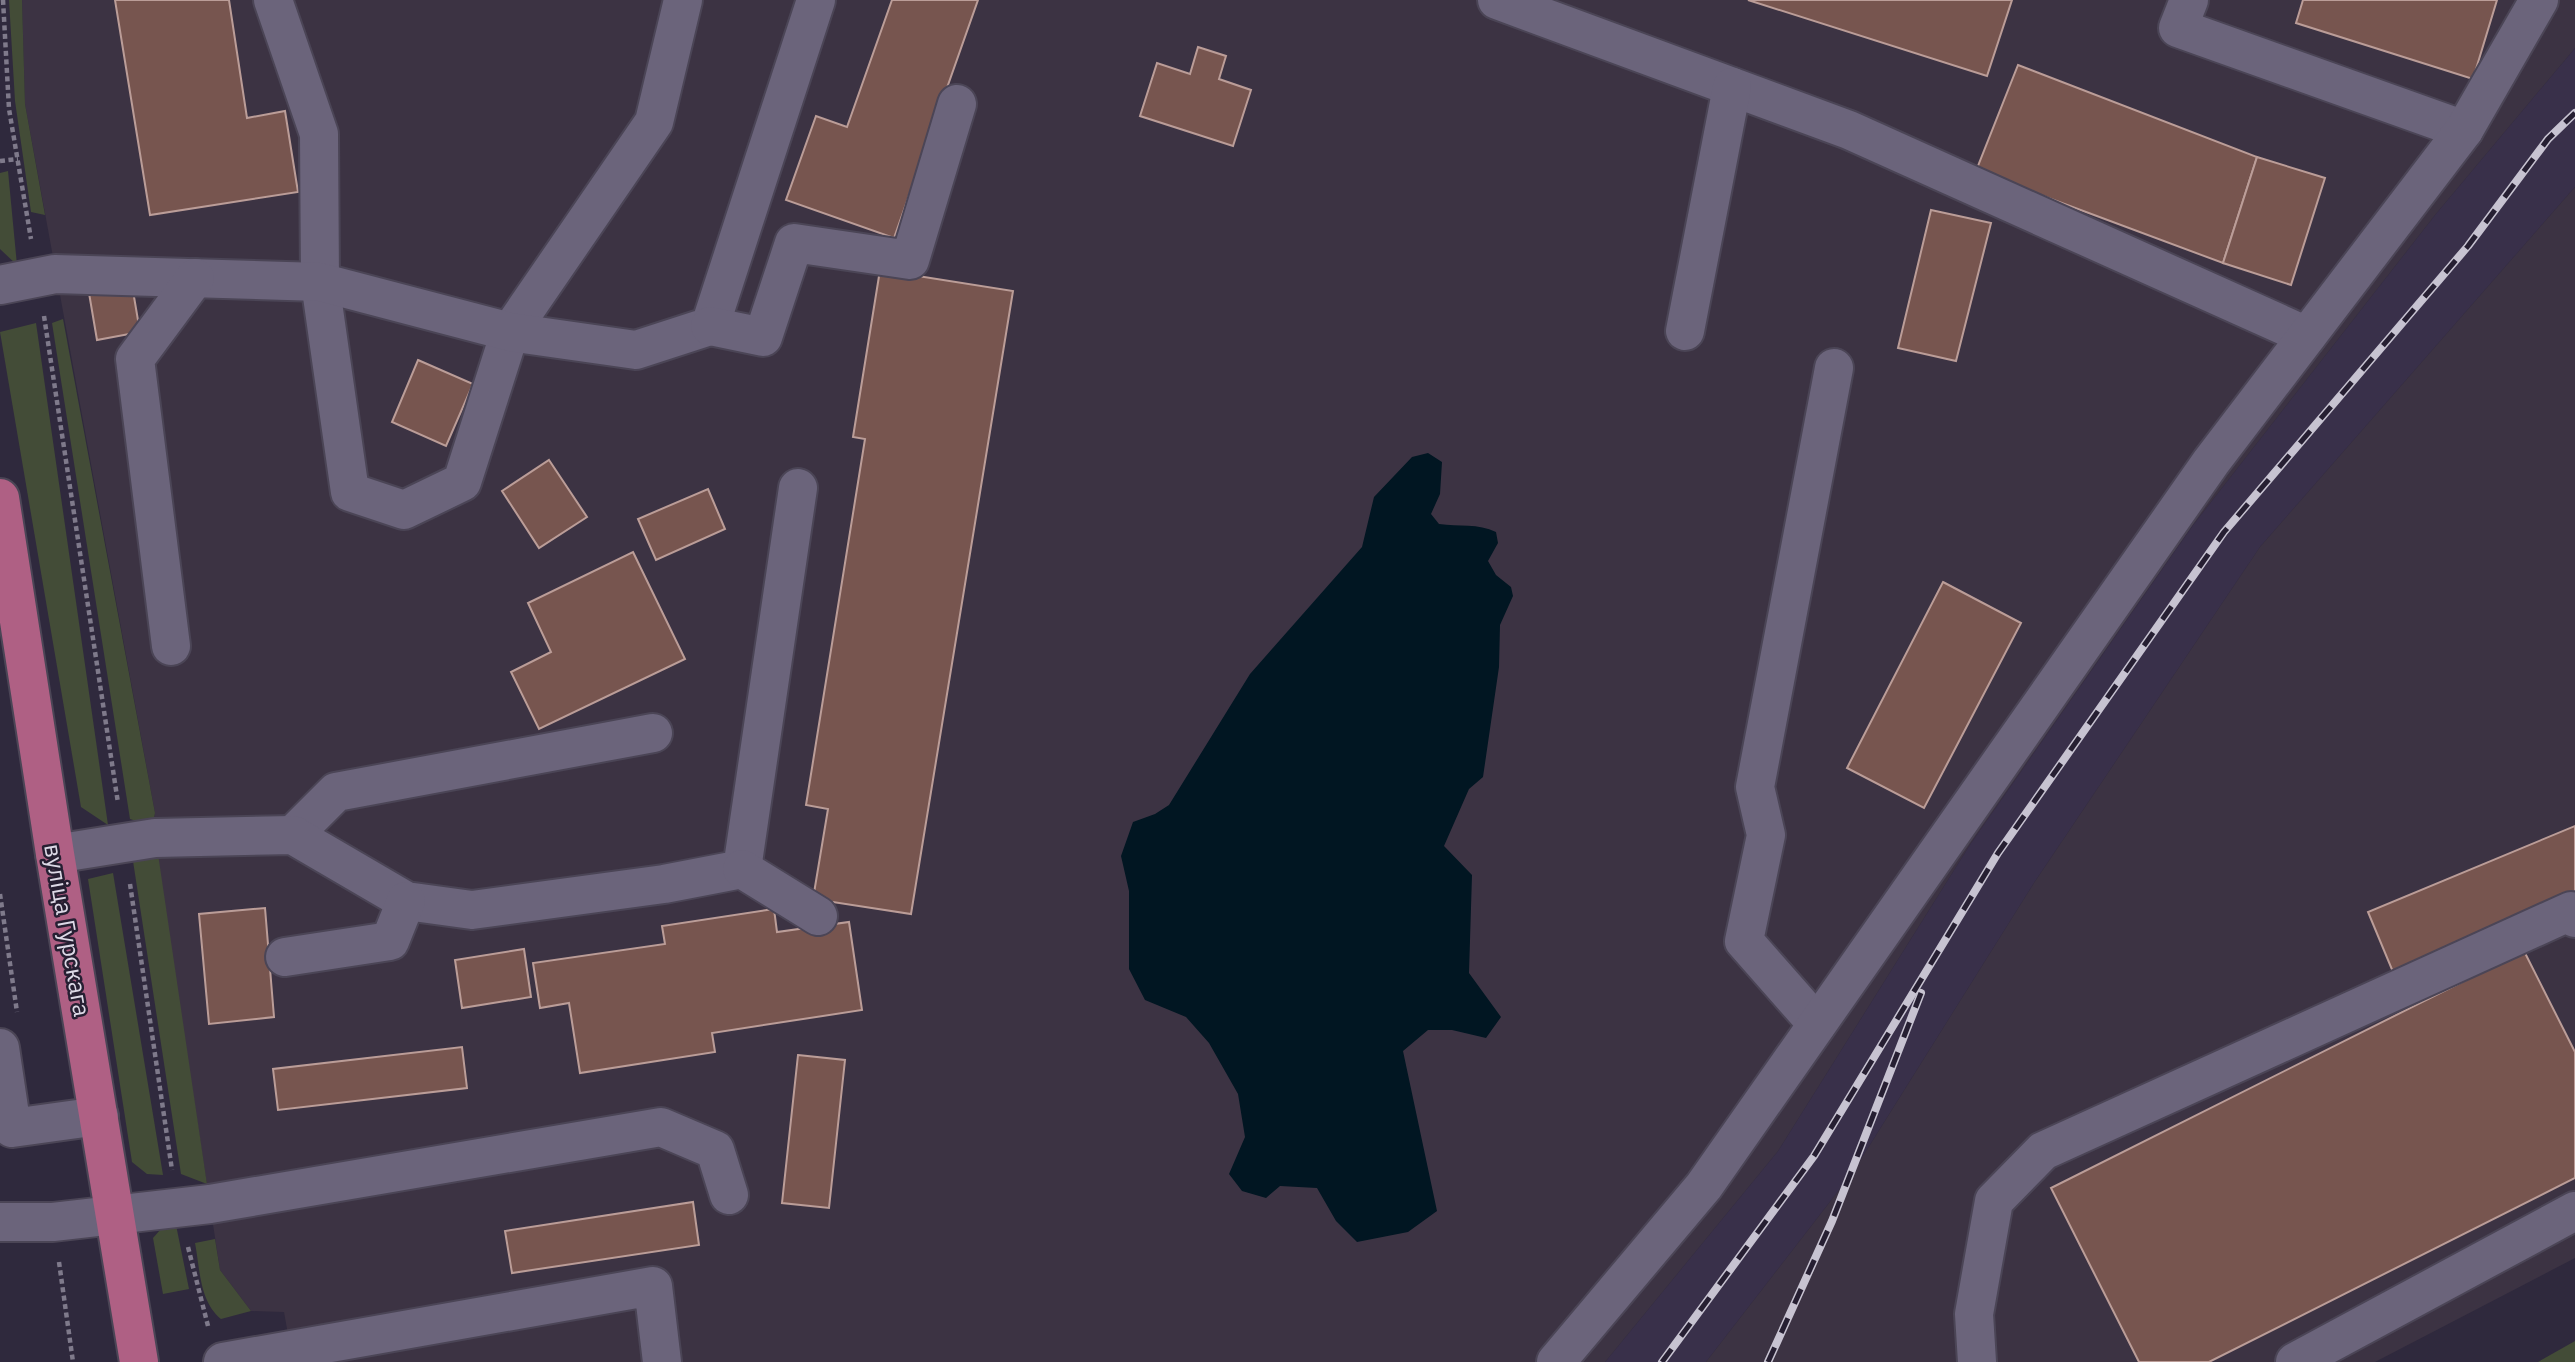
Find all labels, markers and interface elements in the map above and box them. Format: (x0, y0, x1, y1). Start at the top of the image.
street label: вуліца Гурскага (37, 841, 99, 1019)

